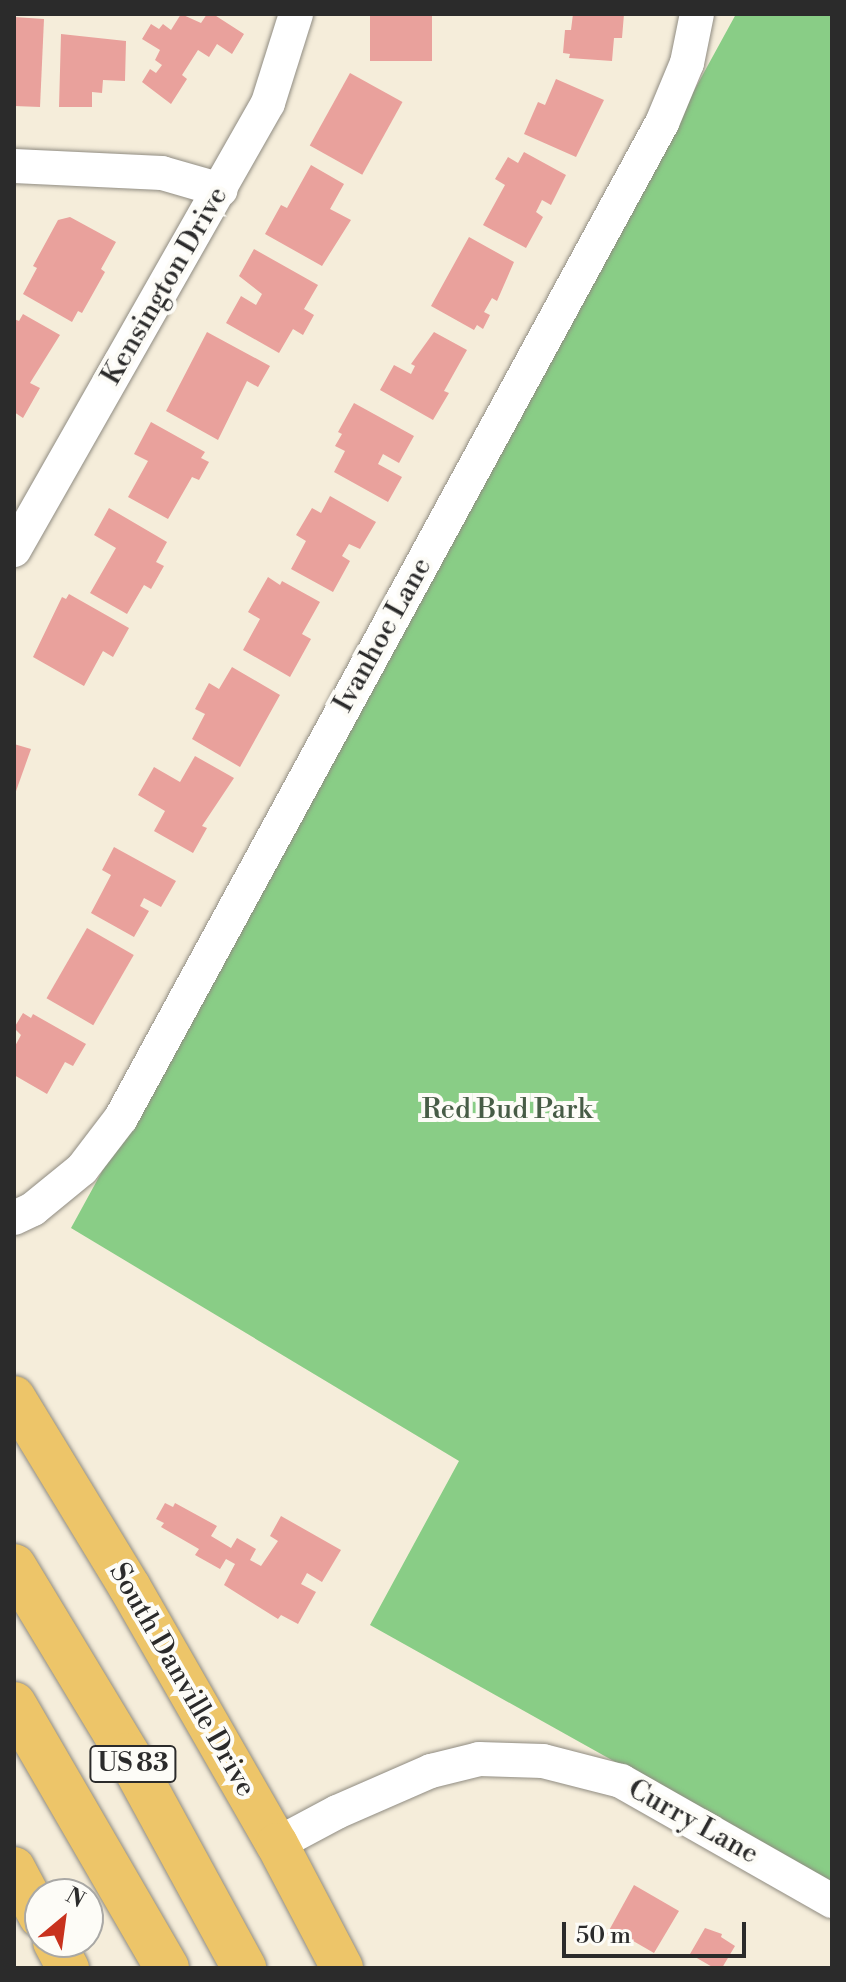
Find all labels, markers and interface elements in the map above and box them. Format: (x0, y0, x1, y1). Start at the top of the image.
street label: Kensington Drive (95, 181, 235, 391)
street label: Ivanhoe Lane (327, 552, 439, 718)
park label: Red Bud Park (422, 1093, 592, 1127)
street label: South Danville Drive (101, 1557, 263, 1803)
road number: US 83 (89, 1742, 177, 1786)
street label: Curry Lane (622, 1772, 764, 1872)
north arrow (24, 1878, 104, 1958)
text: N (61, 1882, 89, 1914)
scale bar (566, 1906, 750, 1956)
text: 50 m (576, 1921, 631, 1951)

